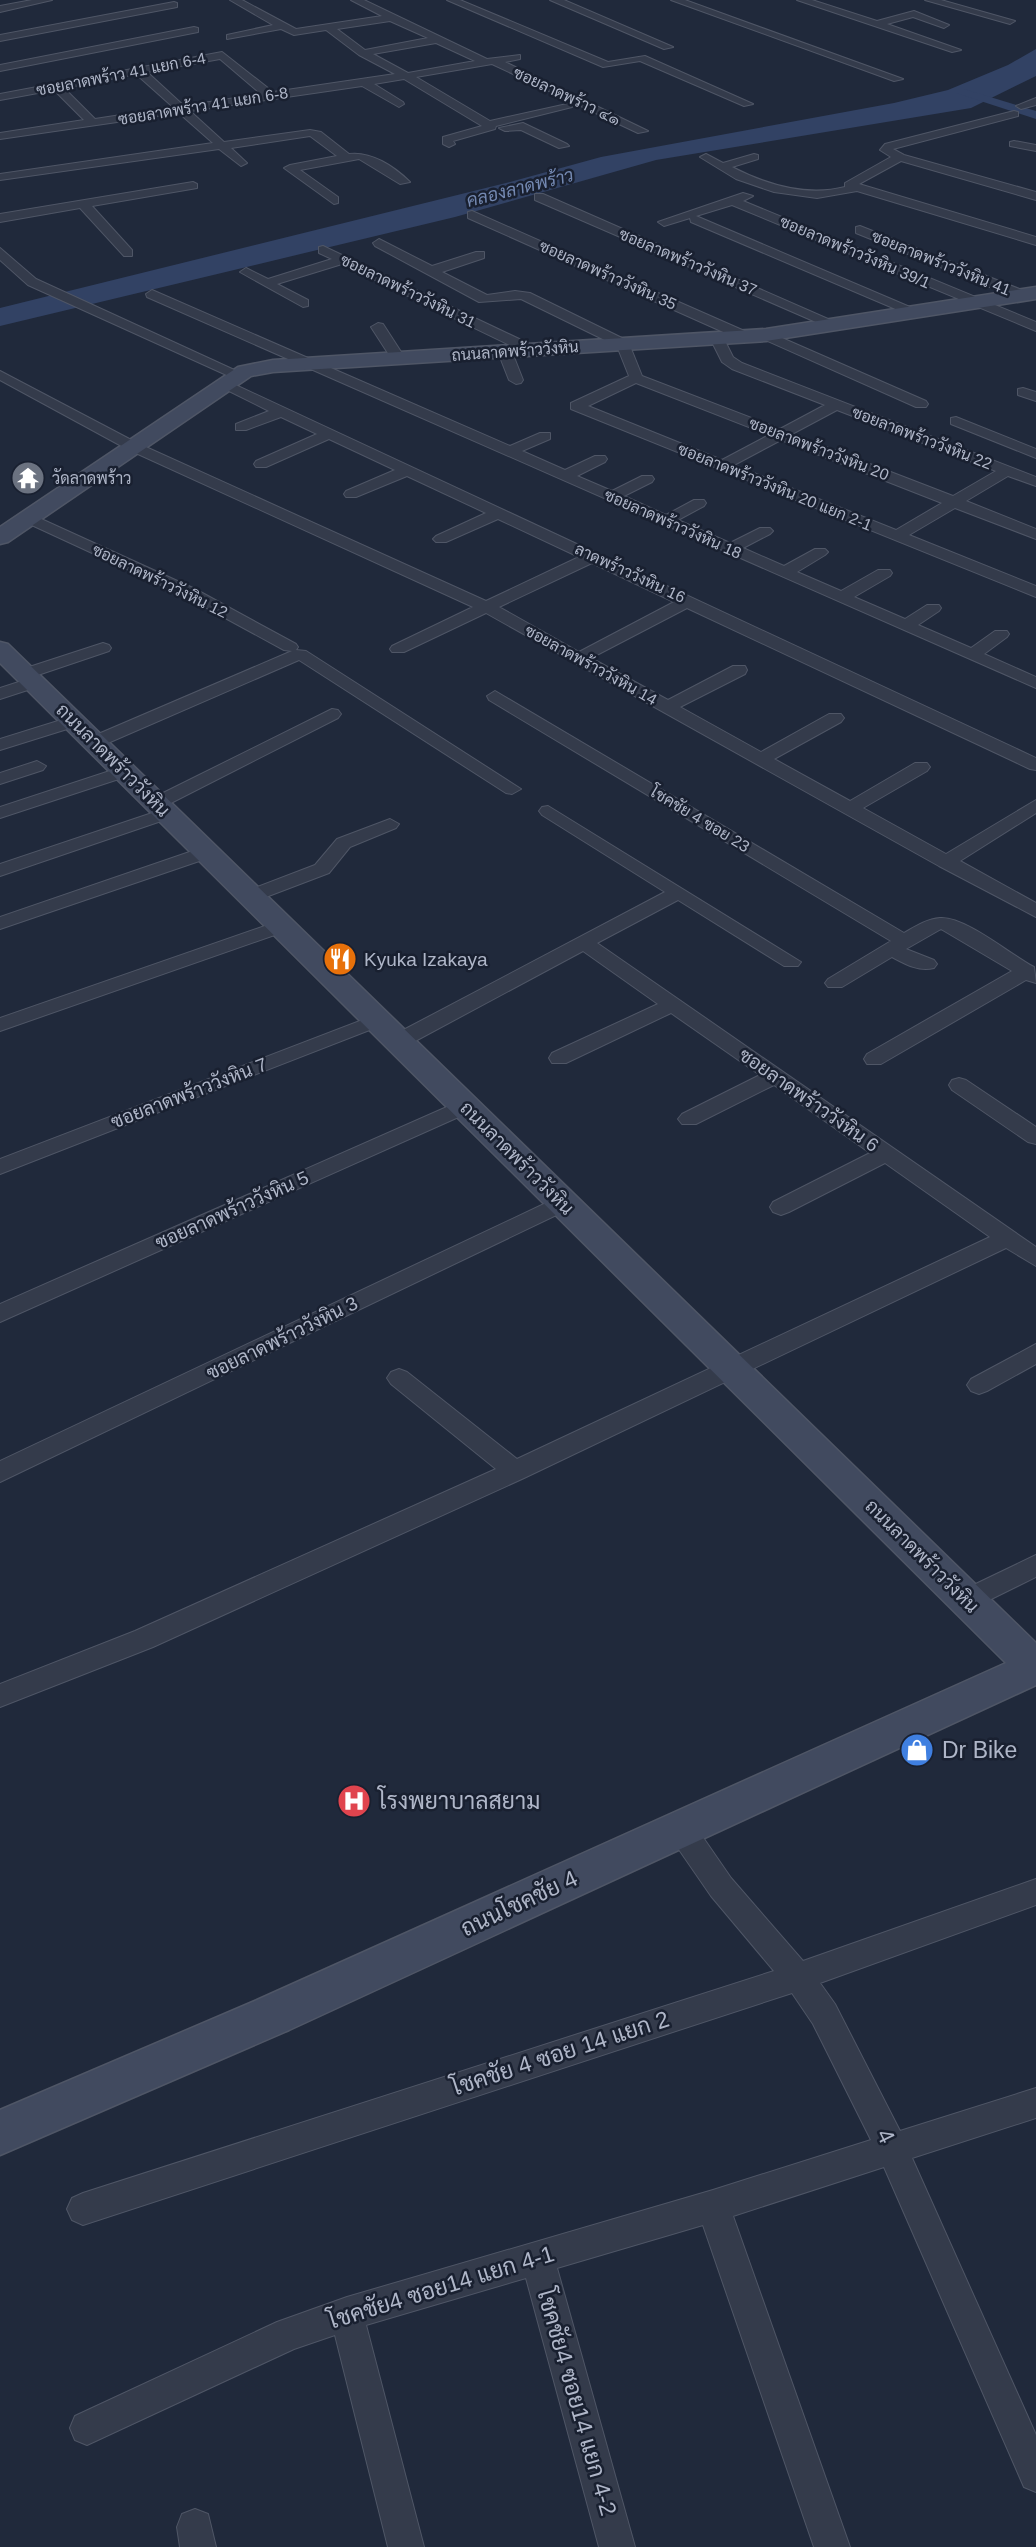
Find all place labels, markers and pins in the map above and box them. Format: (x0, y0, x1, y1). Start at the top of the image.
temple icon: วัดลาดพร้าว (9, 459, 47, 497)
place label: วัดลาดพร้าว (52, 468, 131, 487)
restaurant icon: Kyuka Izakaya (321, 940, 359, 978)
place label: Kyuka Izakaya (364, 949, 488, 970)
shop icon: Dr Bike (898, 1731, 936, 1769)
place label: Dr Bike (942, 1737, 1017, 1763)
hospital icon: โรงพยาบาลสยาม (335, 1782, 373, 1820)
place label: โรงพยาบาลสยาม (376, 1785, 540, 1814)

